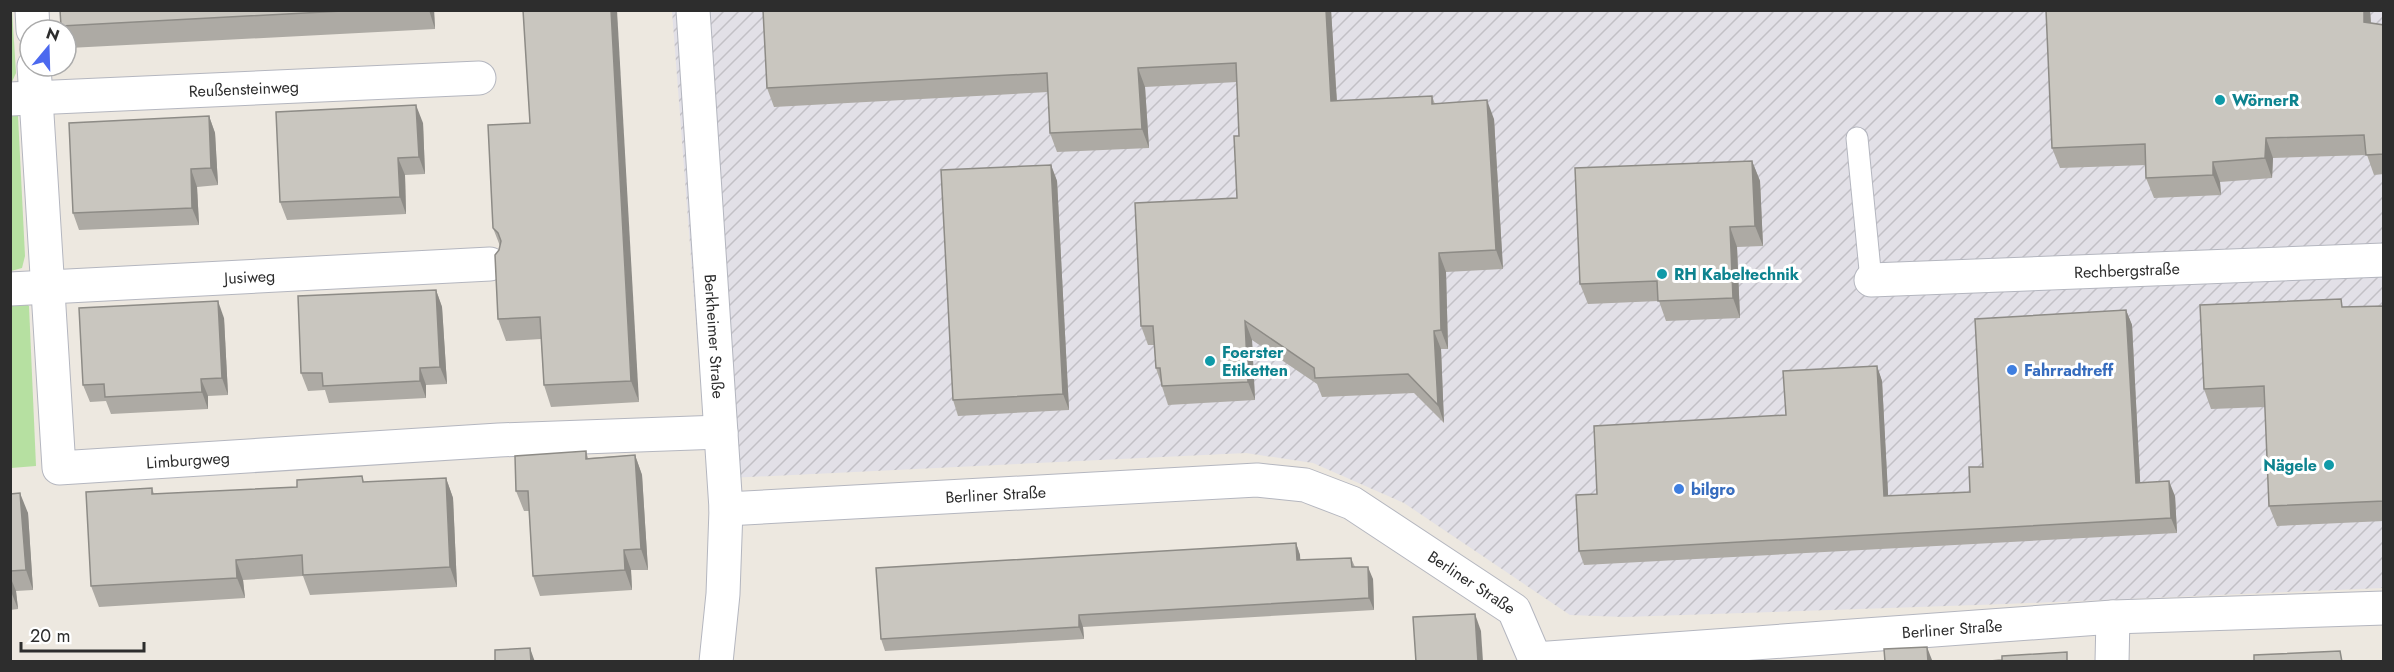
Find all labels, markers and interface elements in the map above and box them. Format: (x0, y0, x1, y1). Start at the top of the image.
north arrow (18, 18, 78, 78)
text: N (43, 21, 62, 47)
street label: Reußensteinweg (188, 75, 299, 102)
place label: WörnerR (2232, 89, 2300, 112)
marker: WörnerR (2213, 93, 2227, 107)
street label: Rechbergstraße (2073, 256, 2180, 284)
place label: RH Kabeltechnik (1674, 263, 1800, 286)
street label: Jusiweg (222, 264, 276, 289)
marker: RH Kabeltechnik (1655, 267, 1669, 281)
street label: Berkheimer Straße (699, 273, 730, 399)
place label: Foerster Etiketten (1222, 341, 1288, 382)
marker: Foerster Etiketten (1203, 354, 1217, 368)
place label: Fahrradtreff (2024, 359, 2115, 382)
marker: Fahrradtreff (2005, 363, 2019, 377)
street label: Limburgweg (145, 446, 230, 474)
place label: Nägele (2263, 454, 2317, 477)
marker: Nägele (2322, 458, 2336, 472)
place label: bilgro (1691, 478, 1735, 501)
street label: Berliner Straße (945, 480, 1046, 509)
marker: bilgro (1672, 482, 1686, 496)
street label: Berliner Straße (1424, 545, 1520, 619)
street label: Berliner Straße (1901, 614, 2003, 644)
scale bar (21, 615, 144, 653)
text: 20 m (30, 623, 70, 649)

